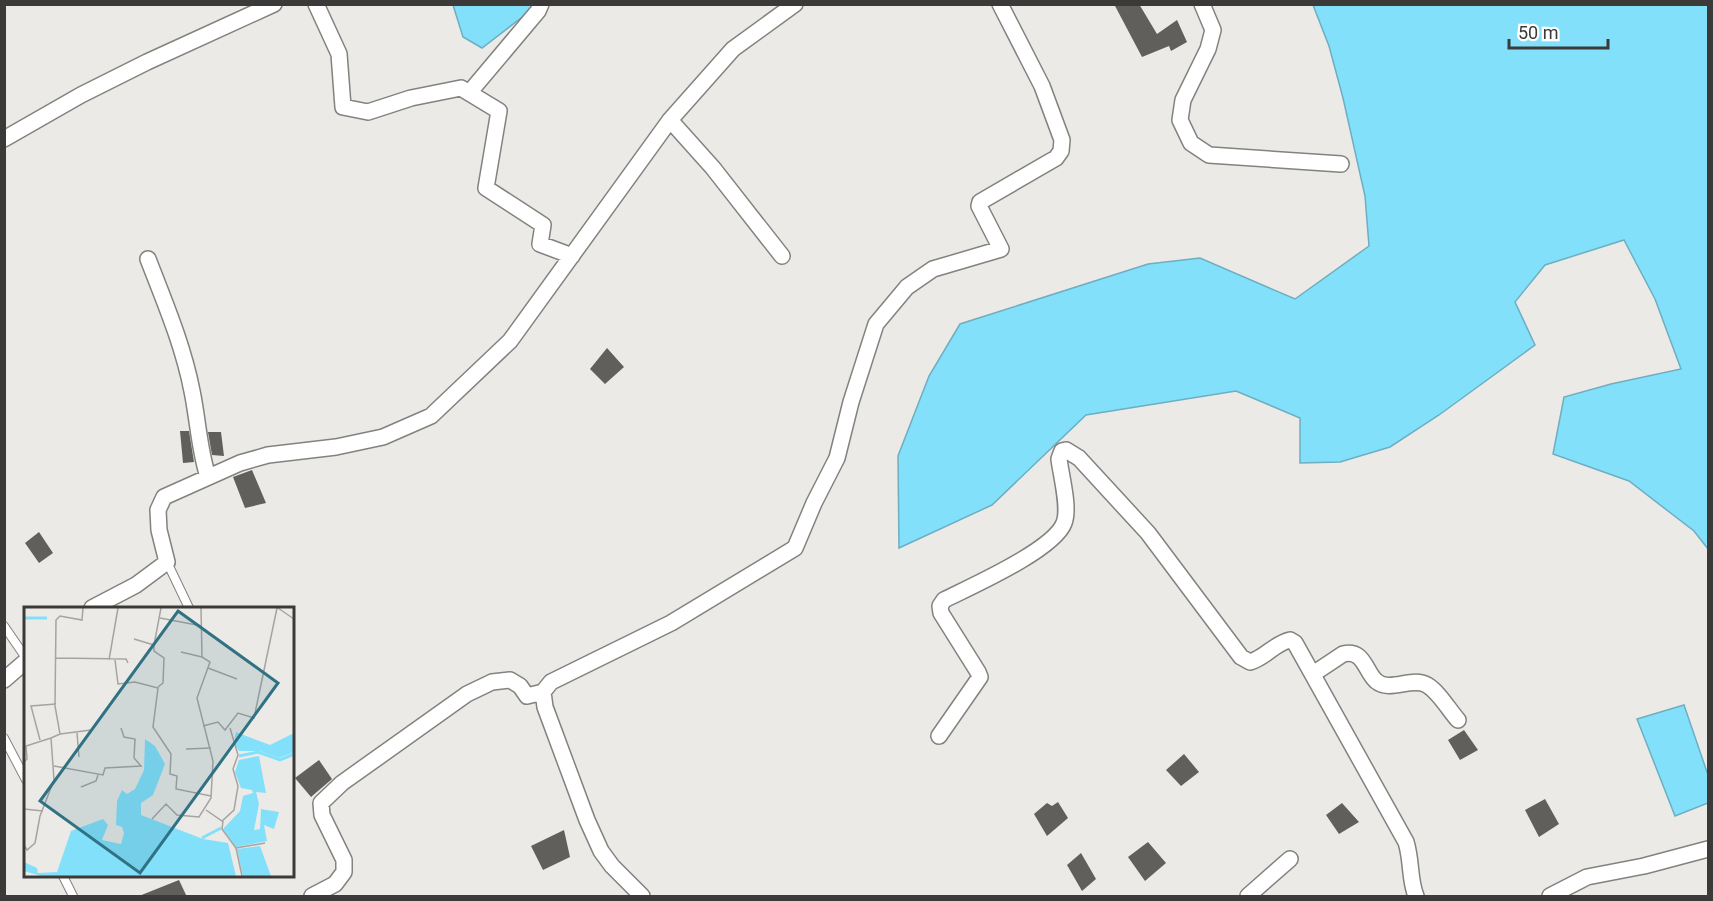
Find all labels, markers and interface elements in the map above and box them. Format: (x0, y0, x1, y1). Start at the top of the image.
scale bar (1509, 12, 1608, 50)
text: 50 m (1518, 22, 1558, 43)
inset map (24, 607, 294, 877)

